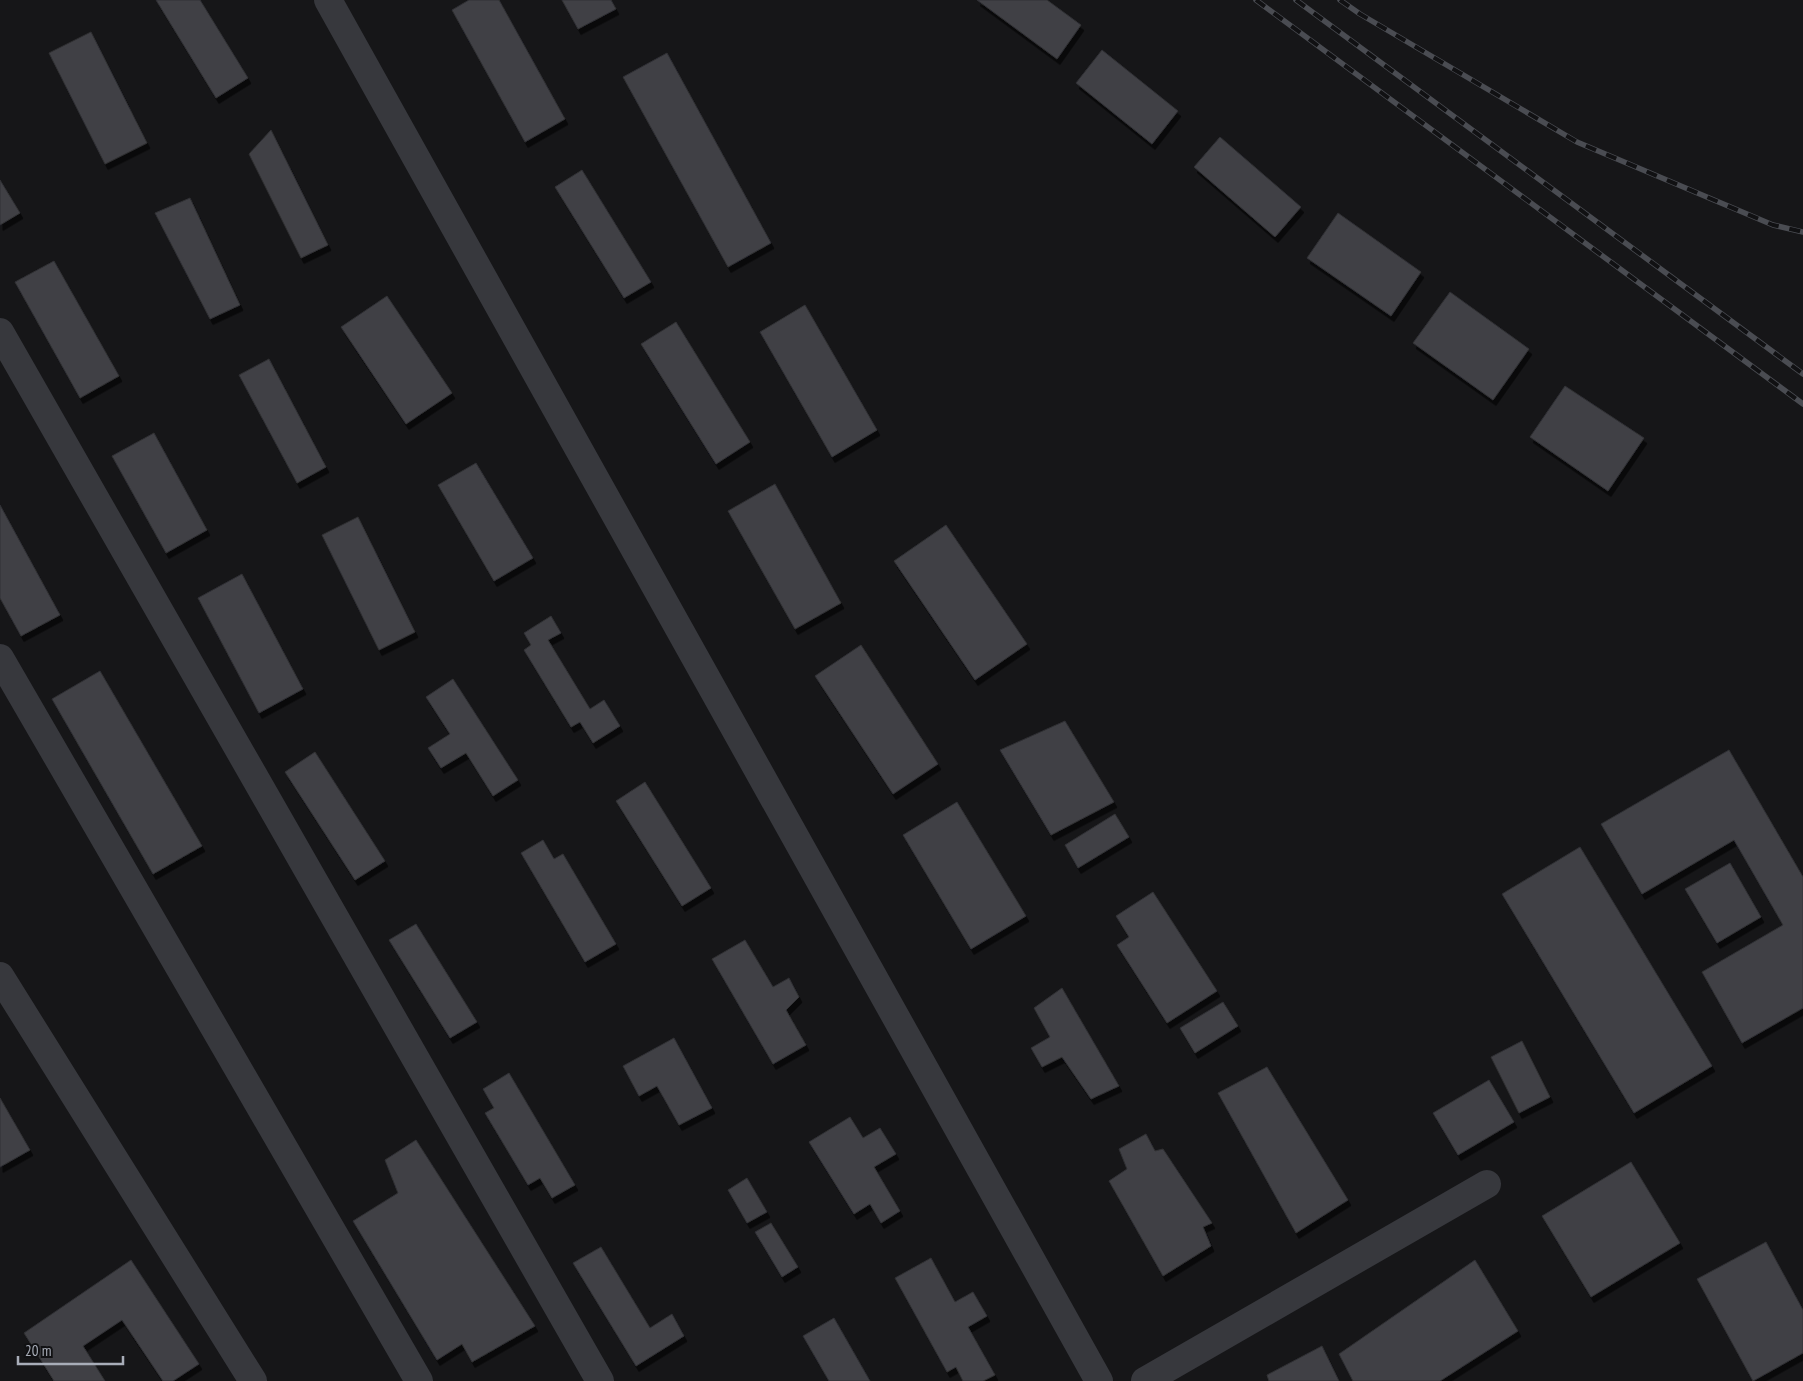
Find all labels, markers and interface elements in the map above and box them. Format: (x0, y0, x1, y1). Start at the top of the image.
scale bar (18, 1334, 122, 1366)
text: 20 m (25, 1341, 51, 1360)

